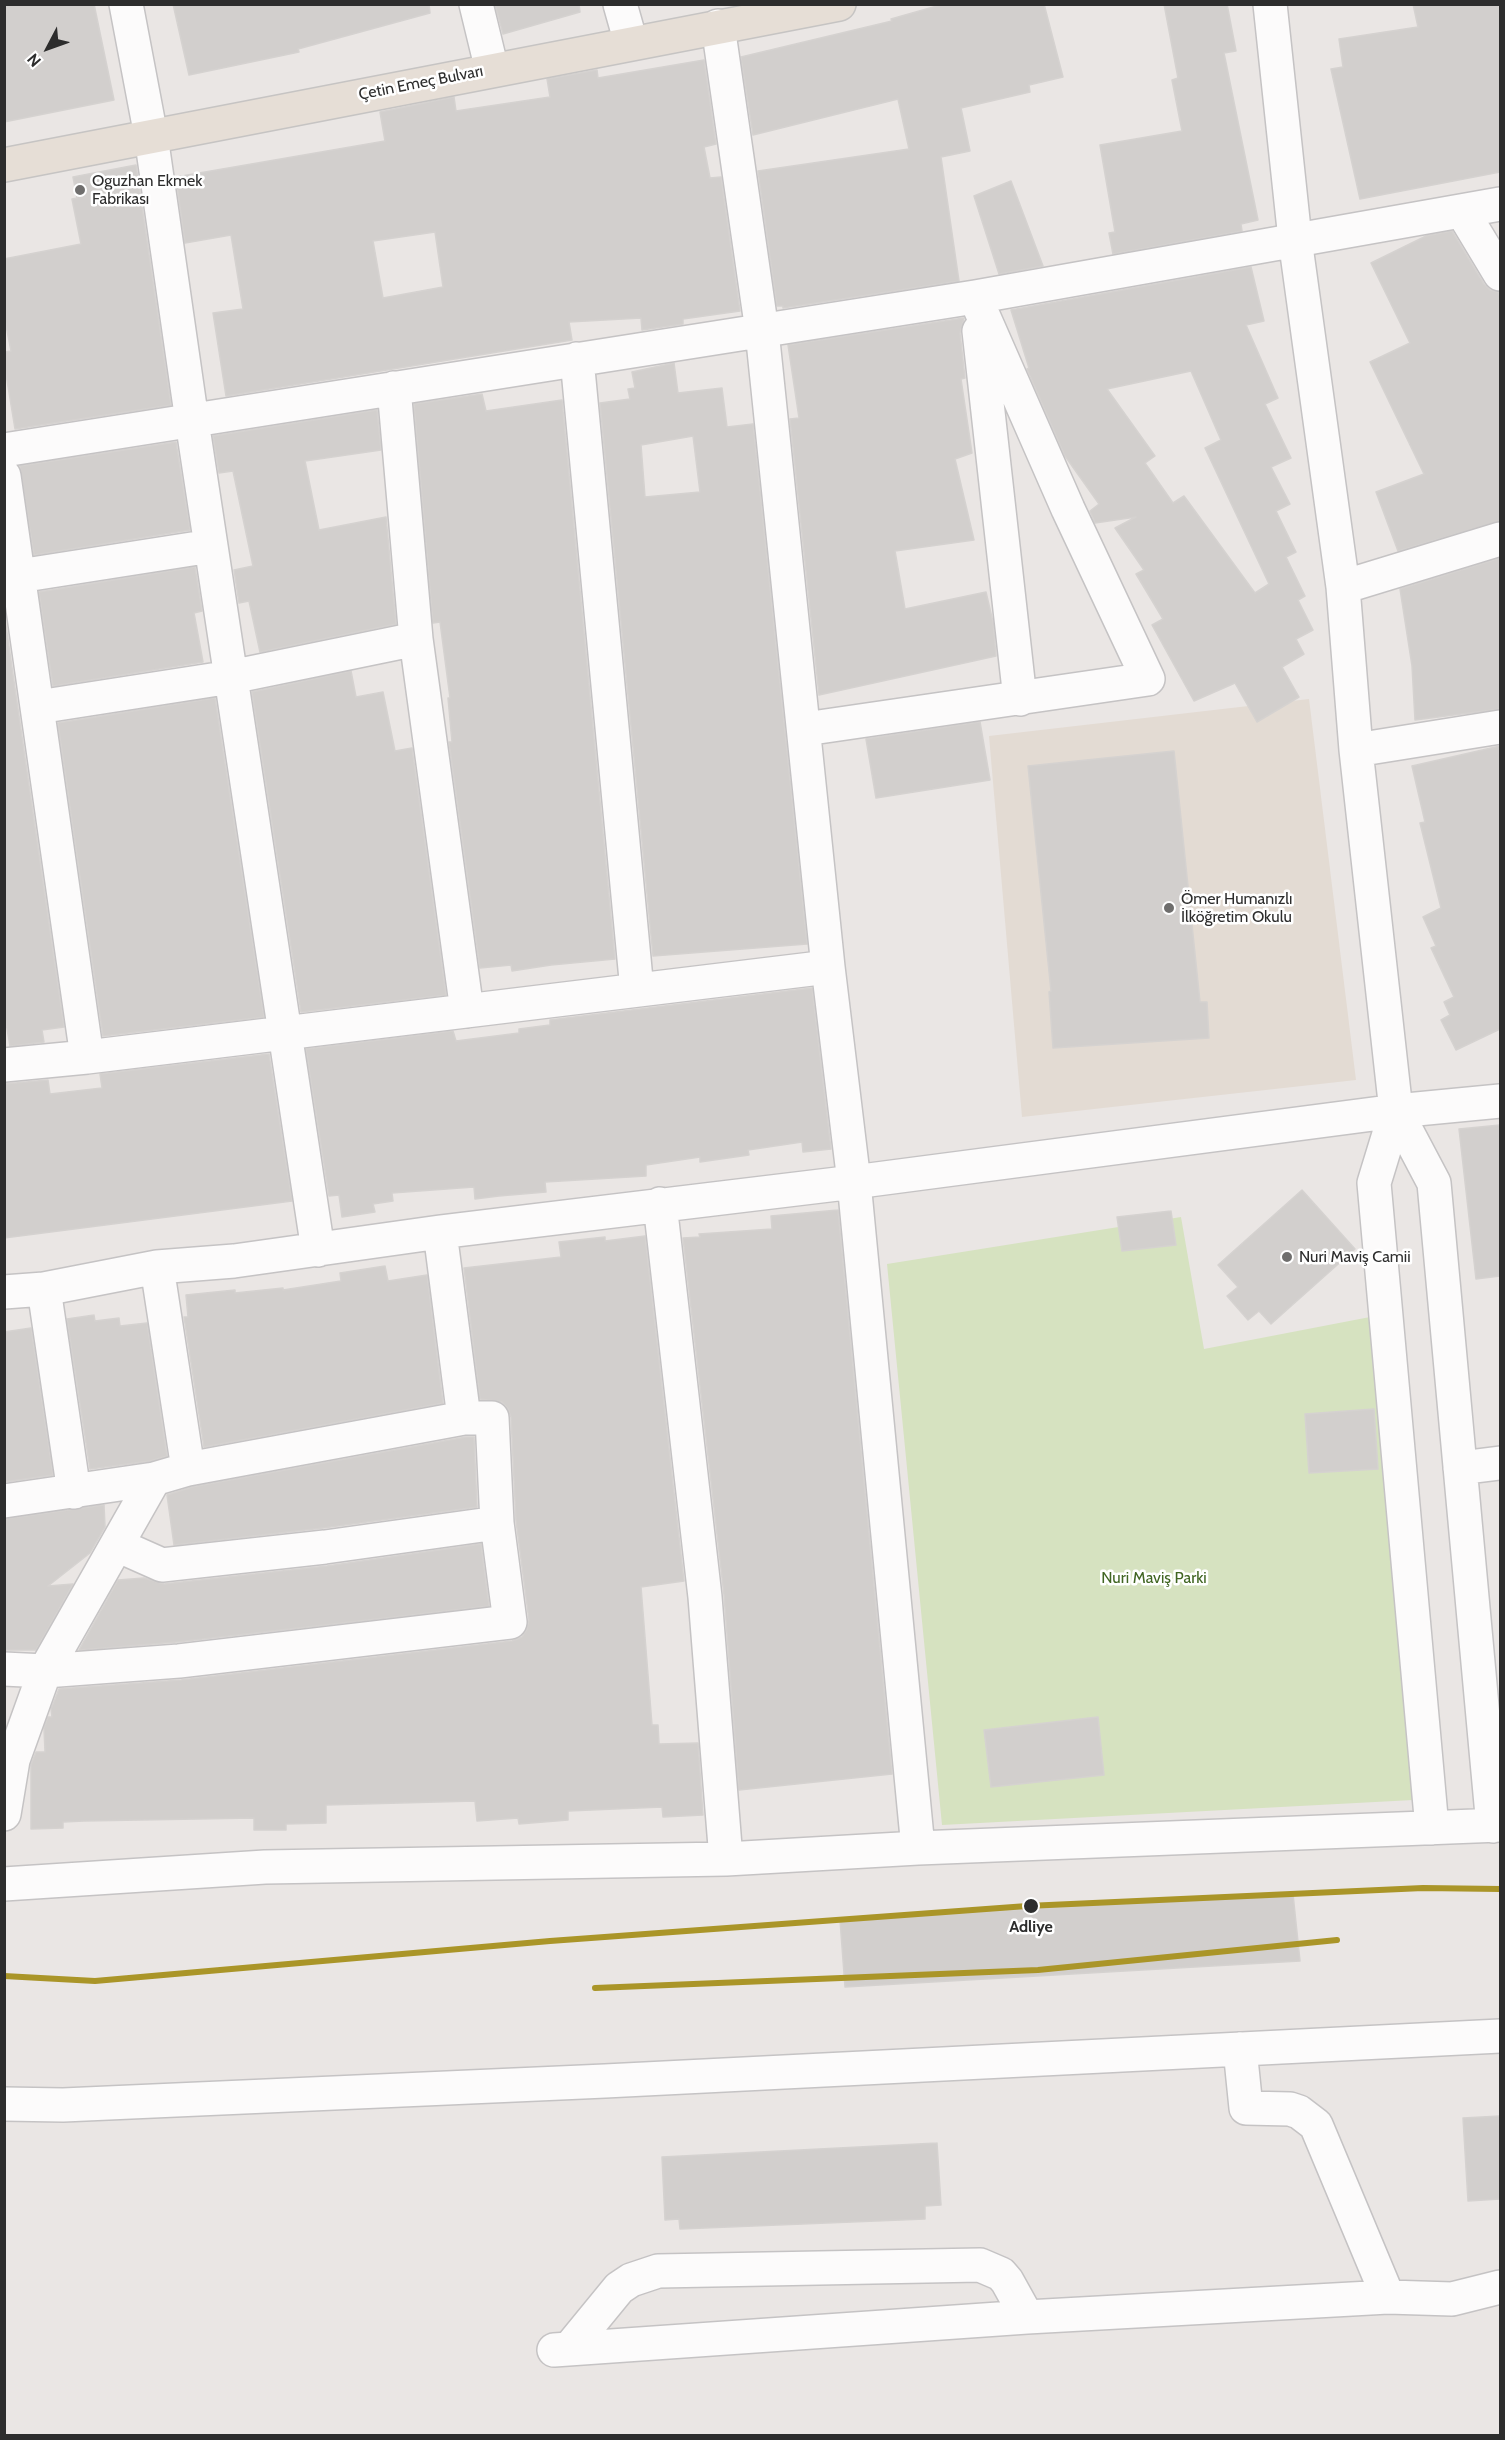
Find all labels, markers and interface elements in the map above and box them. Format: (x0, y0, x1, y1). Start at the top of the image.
north arrow (18, 18, 78, 78)
text: N (23, 50, 45, 71)
street label: Çetin Emeç Bulvarı (357, 62, 485, 104)
place label: Oguzhan Ekmek Fabrikası (92, 171, 202, 209)
marker: Oguzhan Ekmek Fabrikası (73, 183, 87, 197)
place label: Ömer Humanızlı İlköğretim Okulu (1181, 889, 1292, 927)
marker: Ömer Humanızlı İlköğretim Okulu (1162, 901, 1176, 915)
place label: Nuri Maviş Camii (1299, 1247, 1411, 1267)
marker: Nuri Maviş Camii (1280, 1250, 1294, 1264)
park label: Nuri Maviş Parki (1101, 1568, 1207, 1588)
marker: Adliye (1022, 1897, 1040, 1915)
place label: Adliye (1009, 1917, 1053, 1937)

